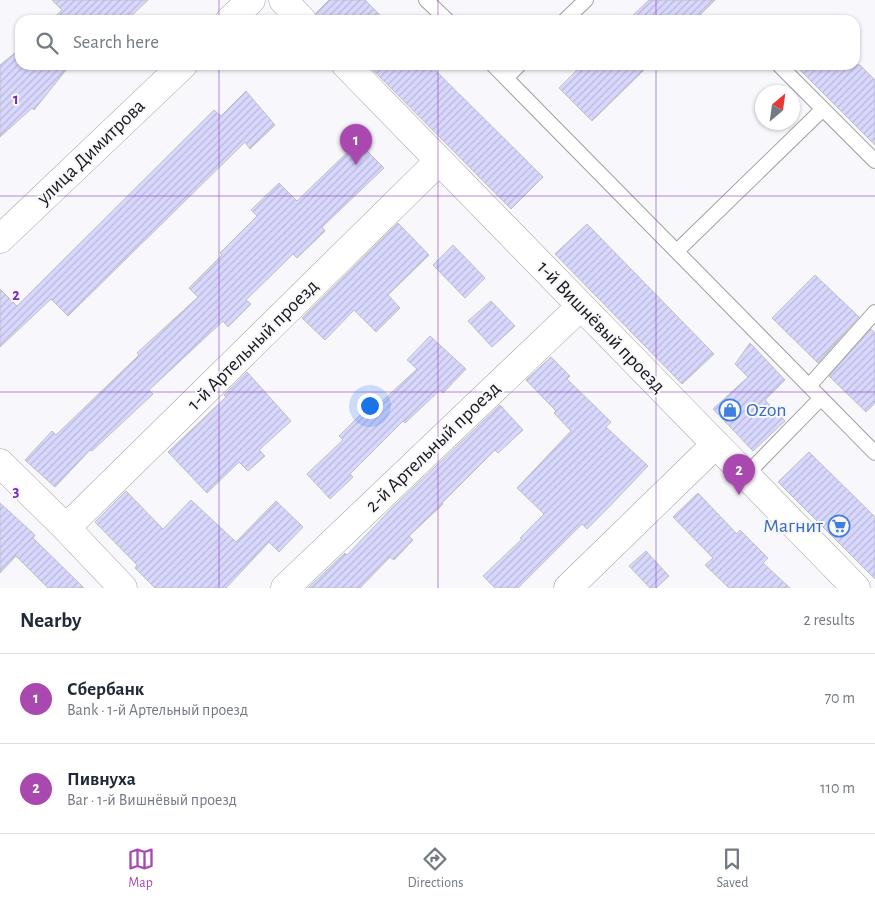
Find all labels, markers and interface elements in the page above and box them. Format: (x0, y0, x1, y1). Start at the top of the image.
search box (15, 15, 860, 70)
icon: search (33, 29, 61, 57)
text: Search here (73, 33, 159, 52)
north arrow (755, 85, 800, 130)
text: 1 (13, 91, 19, 107)
street label: улица Димитрова (32, 96, 149, 209)
pin: 1 (340, 124, 372, 165)
street label: 1-й Вишнёвый проезд (533, 257, 669, 397)
street label: 1-й Артельный проезд (184, 276, 322, 414)
text: 2 (12, 287, 20, 303)
street label: 2-й Артельный проезд (362, 378, 504, 516)
your location (357, 393, 383, 419)
shop icon: Ozon (718, 398, 742, 422)
place label: Ozon (746, 400, 787, 420)
pin: 2 (723, 454, 755, 495)
text: 3 (13, 483, 20, 499)
supermarket icon: Магнит (827, 514, 851, 538)
place label: Магнит (763, 516, 824, 536)
text: Nearby (20, 610, 81, 631)
text: 2 results (803, 612, 855, 628)
text: Сбербанк (67, 680, 144, 699)
text: 1 (33, 690, 39, 706)
text: 70 m (824, 690, 855, 706)
text: Bank · 1-й Артельный проезд (67, 702, 248, 718)
text: Пивнуха (67, 770, 136, 789)
text: 2 (32, 780, 40, 796)
text: 110 m (820, 780, 855, 796)
text: Bar · 1-й Вишнёвый проезд (67, 792, 237, 808)
tab: Map (127, 845, 155, 892)
tab: Directions (408, 845, 463, 892)
tab: Saved (716, 845, 748, 892)

